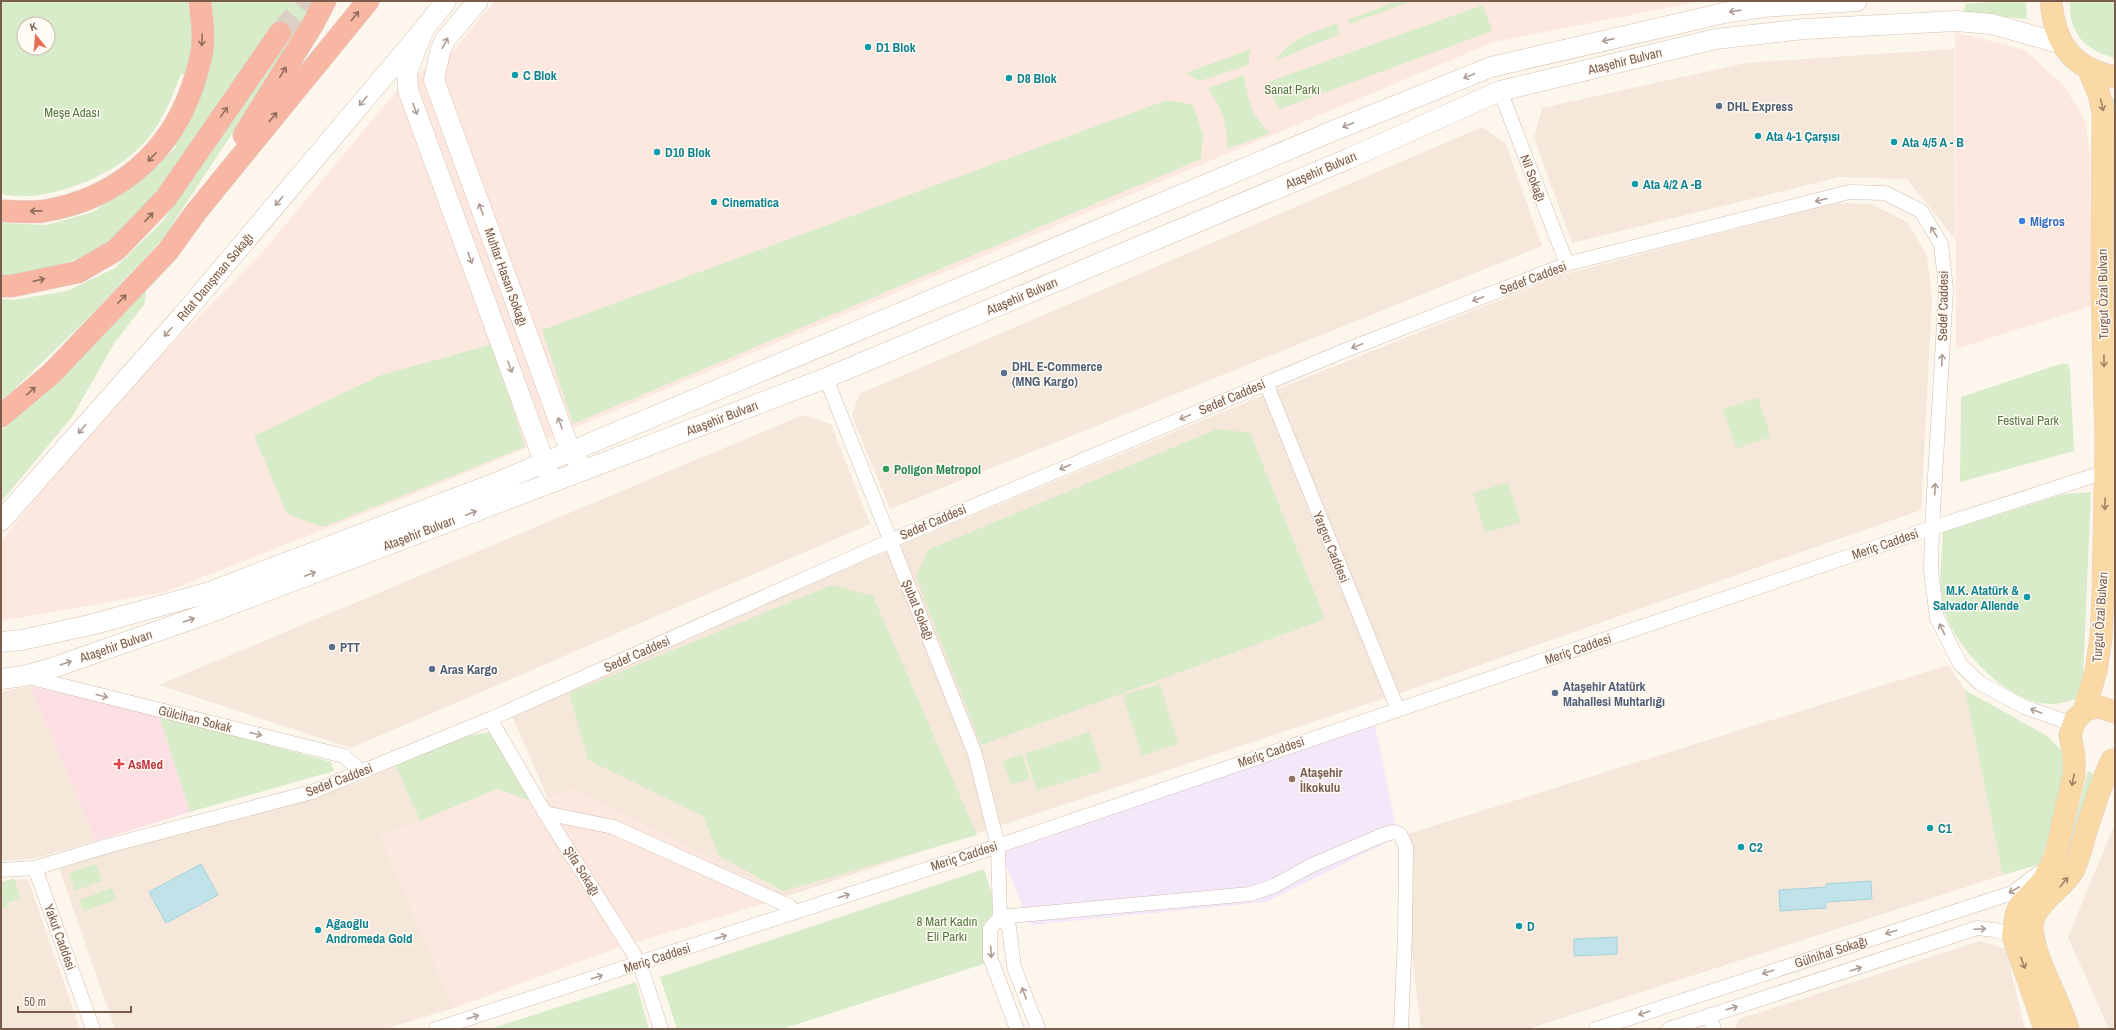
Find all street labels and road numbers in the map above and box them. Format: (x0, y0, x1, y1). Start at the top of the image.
street label: Ataşehir Bulvarı (1585, 44, 1664, 79)
street label: Ataşehir Bulvarı (1282, 147, 1359, 193)
street label: Nil Sokağı (1516, 152, 1550, 204)
street label: Muhtar Hasan Sokağı (480, 226, 532, 328)
street label: Rıfat Danışman Sokağı (173, 229, 257, 325)
street label: Turgut Özal Bulvarı (2094, 248, 2112, 340)
street label: Sedef Caddesi (1497, 257, 1569, 299)
street label: Sedef Caddesi (1934, 271, 1952, 341)
street label: Ataşehir Bulvarı (983, 273, 1060, 319)
street label: Sedef Caddesi (1196, 375, 1268, 419)
street label: Ataşehir Bulvarı (683, 396, 760, 440)
street label: Sedef Caddesi (897, 500, 969, 544)
street label: Yargıcı Caddesi (1309, 509, 1353, 585)
street label: Ataşehir Bulvarı (380, 511, 457, 555)
street label: Meriç Caddesi (1849, 525, 1921, 563)
street label: Turgut Özal Bulvarı (2088, 571, 2112, 663)
street label: Şubat Sokağı (898, 577, 938, 643)
street label: Ataşehir Bulvarı (76, 626, 155, 667)
street label: Meriç Caddesi (1542, 630, 1614, 668)
street label: Sedef Caddesi (601, 632, 673, 676)
street label: Gülcihan Sokak (156, 702, 234, 737)
street label: Meriç Caddesi (1235, 733, 1307, 771)
street label: Sedef Caddesi (303, 759, 375, 801)
street label: Meriç Caddesi (928, 837, 1000, 875)
street label: Şifa Sokağı (560, 843, 604, 899)
street label: Yakut Caddesi (40, 902, 80, 972)
street label: Gülnihal Sokağı (1792, 932, 1870, 972)
street label: Meriç Caddesi (621, 939, 693, 977)

